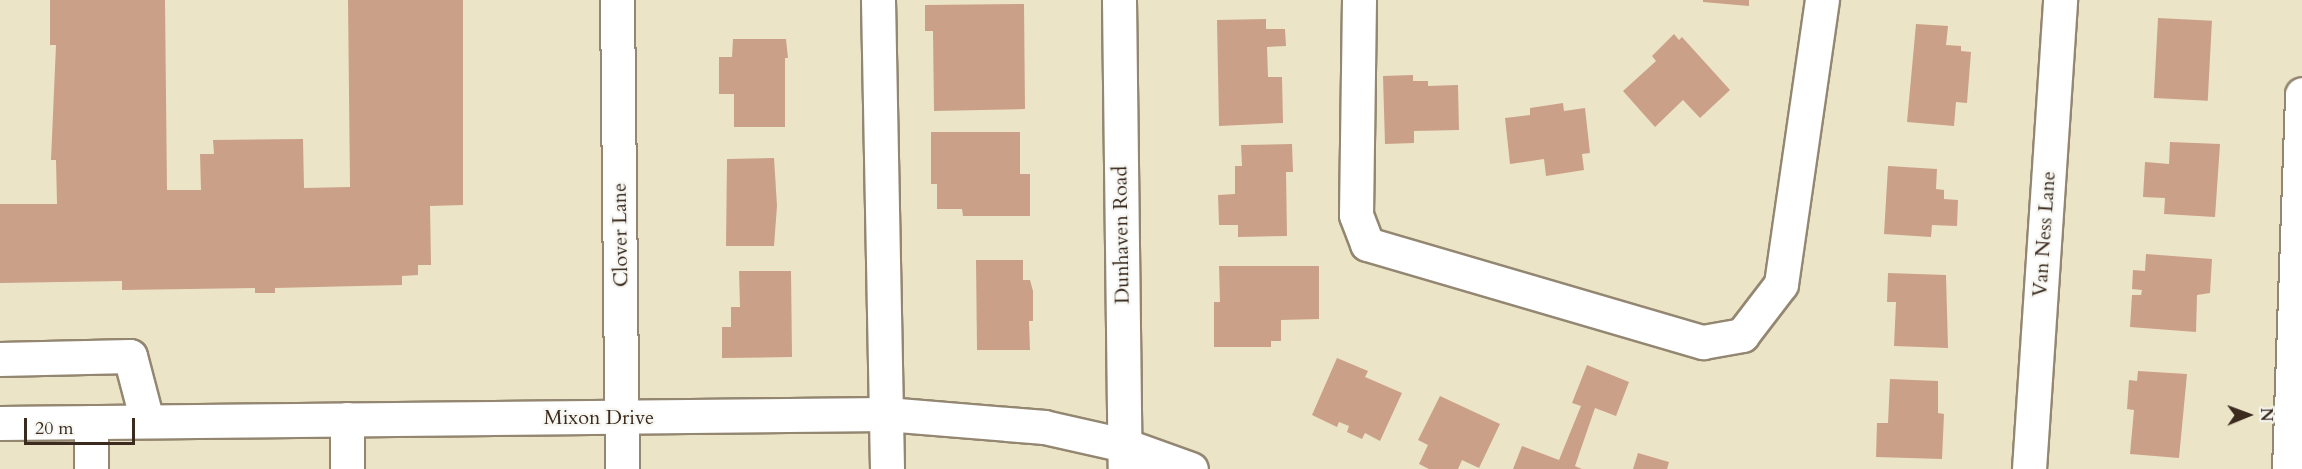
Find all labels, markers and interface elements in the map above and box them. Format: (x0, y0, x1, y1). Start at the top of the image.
street label: Dunhaven Road (1108, 166, 1134, 304)
street label: Van Ness Lane (2028, 170, 2060, 298)
street label: Clover Lane (607, 183, 633, 287)
north arrow (2218, 385, 2278, 445)
street label: Mixon Drive (544, 405, 654, 429)
scale bar (27, 406, 138, 444)
text: N (2255, 408, 2277, 422)
text: 20 m (35, 416, 74, 441)

